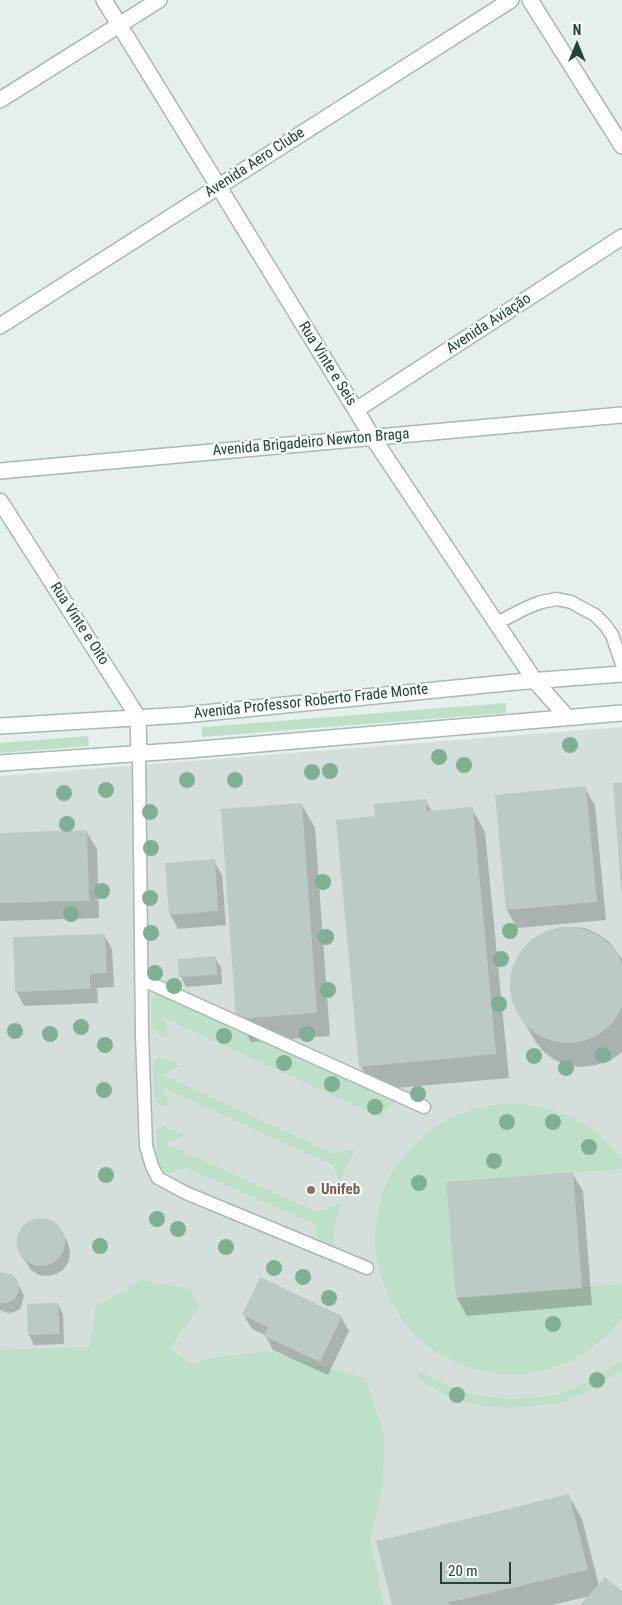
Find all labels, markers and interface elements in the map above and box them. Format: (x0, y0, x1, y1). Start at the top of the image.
north arrow (552, 20, 602, 70)
text: N (573, 22, 581, 38)
street label: Avenida Aero Clube (202, 124, 308, 202)
street label: Avenida Aviação (443, 290, 535, 358)
street label: Rua Vinte e Seis (294, 319, 360, 409)
street label: Avenida Brigadeiro Newton Braga (212, 425, 410, 461)
street label: Rua Vinte e Oito (46, 579, 112, 669)
street label: Avenida Professor Roberto Frade Monte (193, 681, 429, 723)
place label: Unifeb (321, 1181, 360, 1199)
marker: Unifeb (305, 1184, 317, 1196)
scale bar (442, 1552, 513, 1584)
text: 20 m (448, 1562, 478, 1580)

